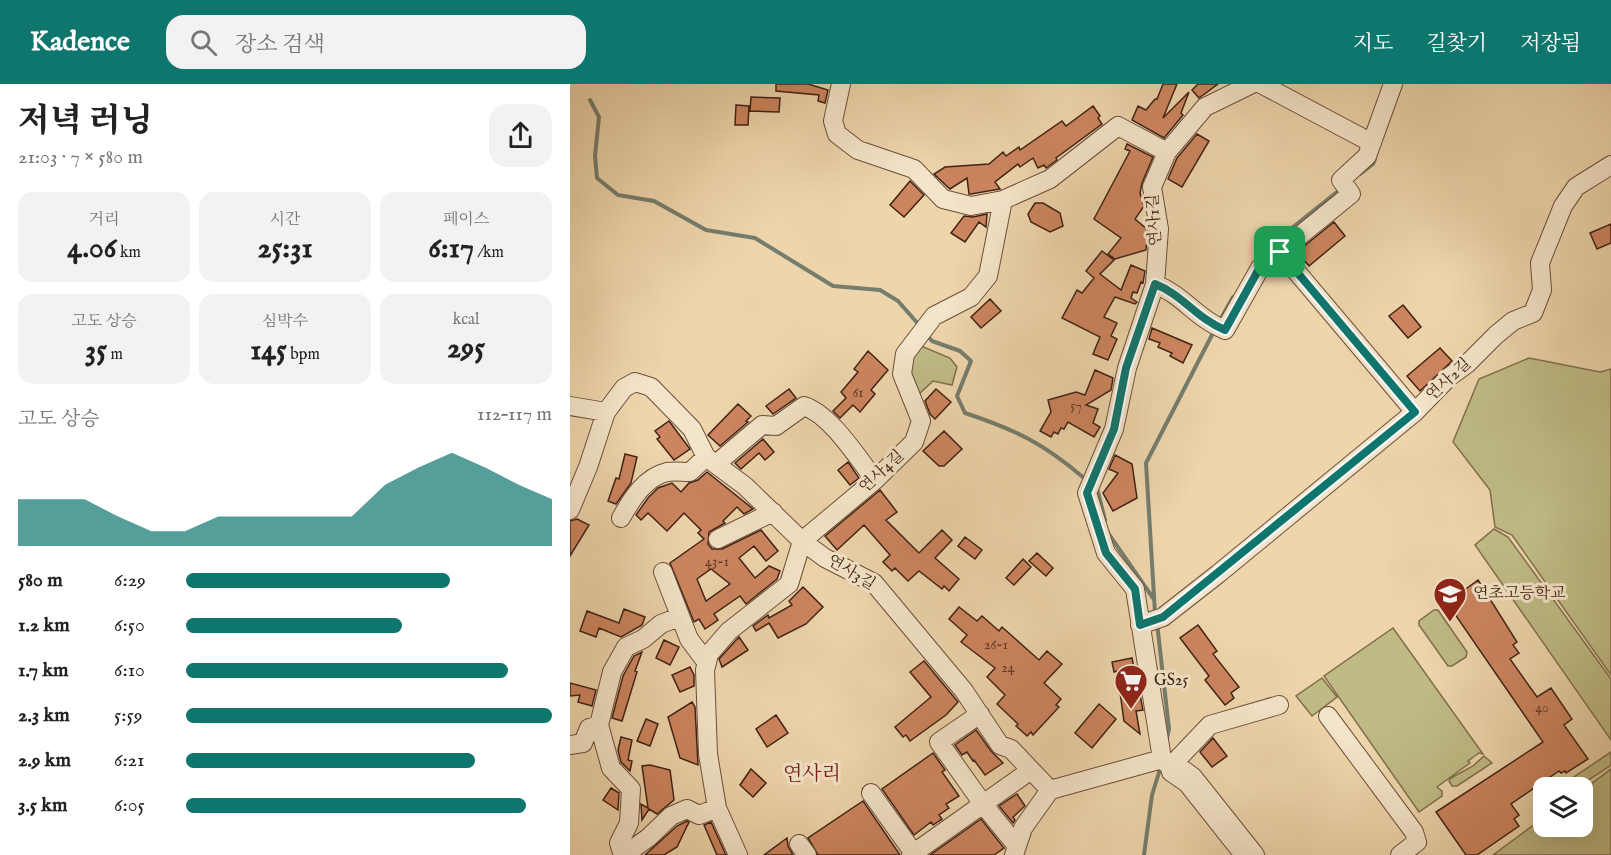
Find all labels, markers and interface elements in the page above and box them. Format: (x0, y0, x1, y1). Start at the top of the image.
search box (166, 15, 586, 69)
text: Kadence (30, 25, 130, 60)
icon: search (187, 26, 220, 59)
text: 장소 검색 (235, 31, 325, 59)
text: 지도 (1353, 31, 1393, 58)
text: 길찾기 (1426, 31, 1487, 58)
text: 저장됨 (1520, 31, 1581, 58)
text: 저녁 러닝 (18, 101, 153, 143)
button: share (489, 104, 552, 167)
text: 21:03 · 7 × 580 m (18, 145, 143, 170)
street label: 연사1길 (1143, 193, 1167, 247)
text: 거리 (89, 210, 119, 230)
text: 시간 (270, 210, 300, 230)
text: 페이스 (443, 210, 489, 230)
pin (1254, 226, 1305, 277)
text: 4.06 (67, 230, 116, 268)
text: 25:31 (257, 230, 313, 268)
text: 6:17 (428, 230, 474, 268)
icon: arrive (1263, 235, 1296, 268)
text: km (116, 243, 141, 263)
text: /km (474, 243, 504, 263)
text: kcal (453, 310, 479, 330)
text: 고도 상승 (71, 312, 137, 332)
text: 심박수 (262, 312, 308, 332)
text: 295 (447, 330, 485, 368)
text: 35 (85, 332, 107, 370)
text: 145 (250, 332, 287, 370)
text: m (107, 345, 123, 365)
text: bpm (287, 345, 320, 365)
street label: 연사2길 (1422, 354, 1476, 406)
house number: 61 (852, 384, 864, 402)
house number: 57 (1070, 397, 1082, 415)
text: 112–117 m (477, 402, 552, 427)
text: 고도 상승 (18, 407, 100, 432)
street label: 연사4길 (855, 446, 909, 498)
street label: 연사3길 (823, 551, 879, 595)
house number: 43-1 (705, 553, 729, 571)
text: 580 m (18, 568, 63, 593)
text: 6:29 (114, 568, 146, 593)
school or university icon: 연초고등학교 (1432, 576, 1468, 623)
place label: 연초고등학교 (1473, 584, 1566, 604)
text: 1.2 km (18, 613, 70, 638)
text: 6:50 (114, 613, 145, 638)
house number: 26-1 (984, 636, 1008, 654)
text: 1.7 km (18, 658, 69, 683)
text: 6:10 (114, 658, 145, 683)
house number: 24 (1001, 659, 1015, 677)
supermarket icon: GS25 (1113, 663, 1149, 710)
place label: GS25 (1154, 671, 1188, 691)
house number: 40 (1535, 699, 1549, 717)
text: 2.3 km (18, 703, 70, 728)
text: 5:59 (114, 703, 143, 728)
text: 2.9 km (18, 748, 71, 773)
text: 6:21 (114, 748, 145, 773)
district label: 연사리 (783, 762, 841, 787)
map controls (1533, 777, 1593, 837)
button: layers (1533, 777, 1593, 837)
text: 3.5 km (18, 793, 68, 818)
text: 6:05 (114, 793, 145, 818)

